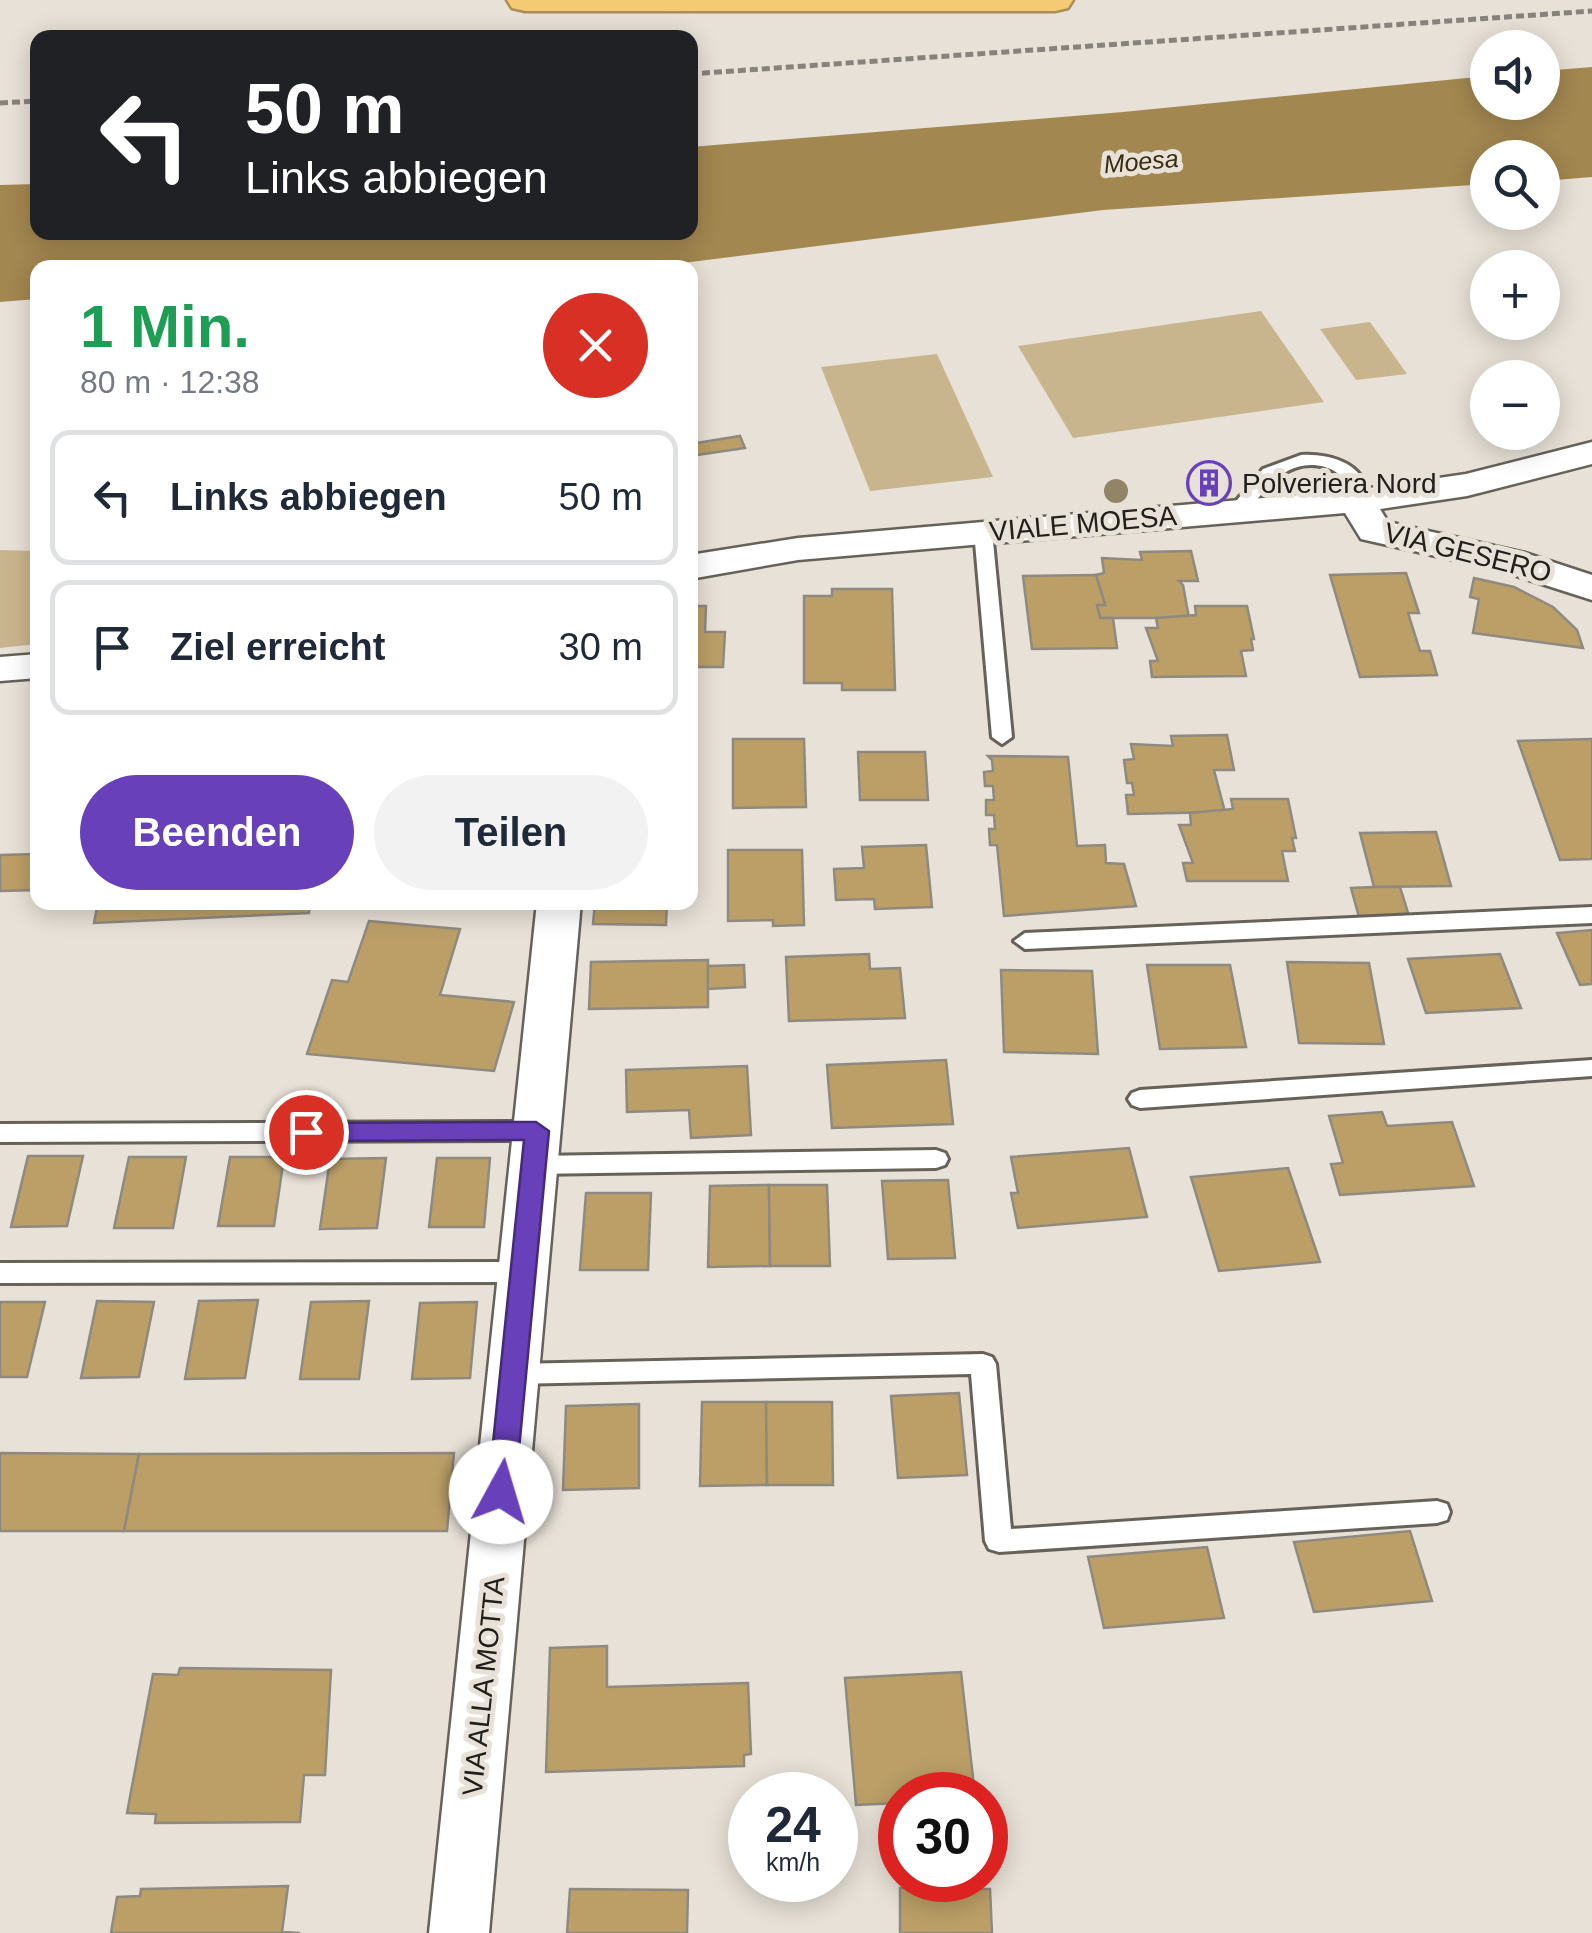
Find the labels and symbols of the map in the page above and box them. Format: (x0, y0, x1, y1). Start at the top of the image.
water label: Moesa (1102, 144, 1180, 178)
building icon: Polveriera Nord (1186, 460, 1232, 506)
place label: Polveriera Nord (1242, 468, 1437, 499)
street label: VIALE MOESA (988, 500, 1178, 547)
street label: VIA GESERO (1381, 517, 1555, 588)
pin (264, 1090, 349, 1175)
position arrow (449, 1440, 553, 1544)
street label: VIA ALLA MOTTA (457, 1574, 510, 1797)
speed limit sign: 30 (878, 1772, 1008, 1902)

